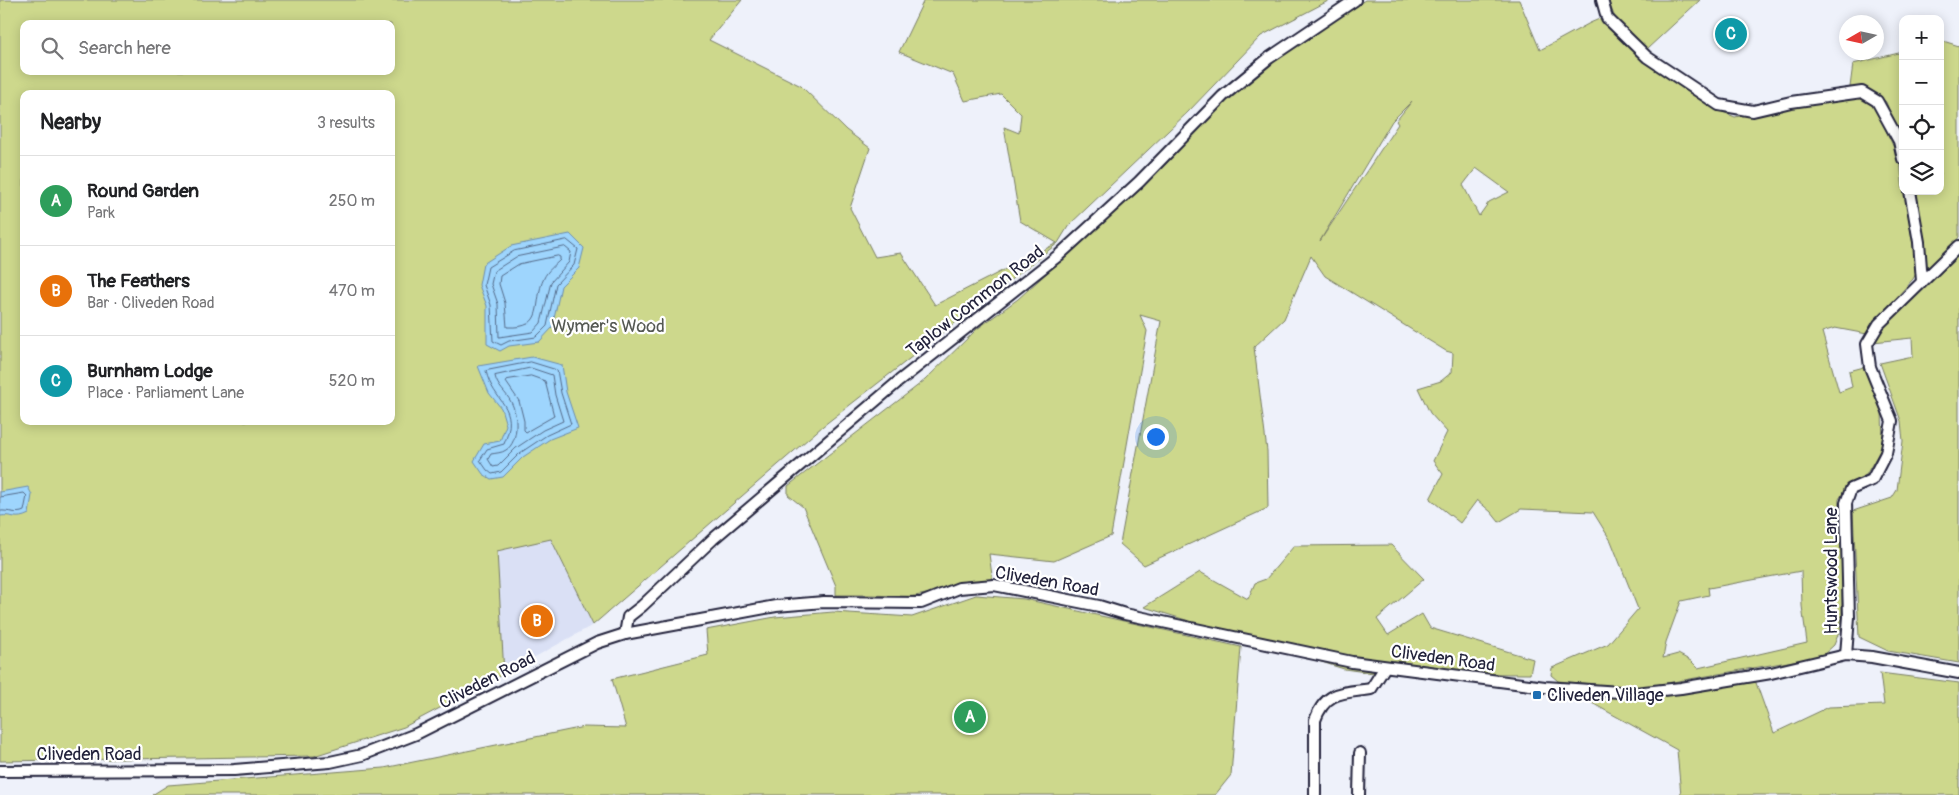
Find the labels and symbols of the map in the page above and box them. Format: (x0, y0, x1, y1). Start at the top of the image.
pin: C (1715, 15, 1747, 53)
north arrow (1839, 15, 1884, 60)
street label: Taplow Common Road (902, 240, 1049, 362)
park label: Wymer's Wood (551, 315, 665, 338)
your location (1143, 424, 1169, 450)
street label: Huntswood Lane (1820, 507, 1843, 635)
street label: Cliveden Road (993, 561, 1101, 602)
pin: B (521, 602, 553, 640)
street label: Cliveden Road (1389, 640, 1497, 677)
street label: Cliveden Road (435, 646, 539, 715)
place label: Cliveden Village (1547, 684, 1664, 707)
marker: Cliveden Village (1531, 689, 1543, 701)
pin: A (954, 698, 986, 736)
street label: Cliveden Road (37, 743, 142, 766)

